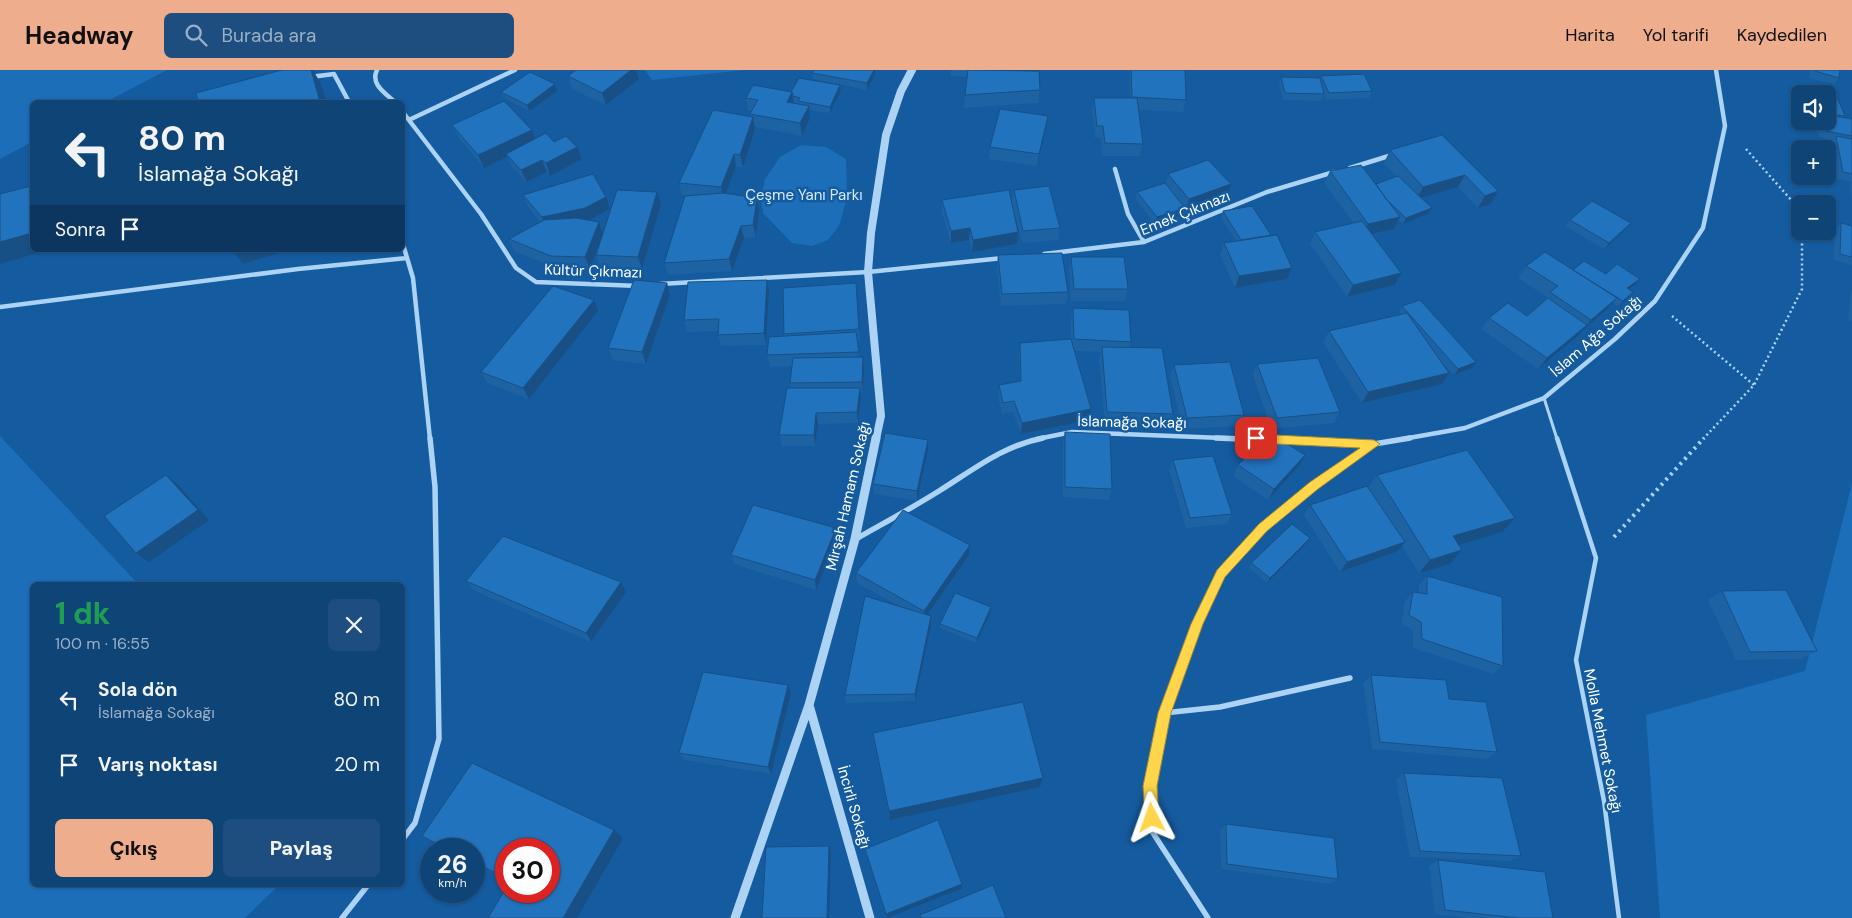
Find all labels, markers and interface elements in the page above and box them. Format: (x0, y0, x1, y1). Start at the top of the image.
search box (164, 13, 514, 58)
text: Headway (25, 20, 134, 51)
icon: search (182, 21, 210, 49)
text: Burada ara (222, 23, 316, 48)
text: Harita (1565, 23, 1615, 47)
text: Yol tarifi (1643, 23, 1709, 47)
text: Kaydedilen (1737, 23, 1827, 47)
map controls (1791, 85, 1836, 240)
button: sound (1791, 85, 1836, 130)
text: 80 m (138, 115, 226, 161)
icon: left (55, 120, 120, 185)
button: + (1791, 140, 1836, 185)
text: İslamağa Sokağı (138, 159, 299, 188)
park label: Çeşme Yanı Parkı (745, 185, 863, 205)
street label: Emek Çıkmazı (1137, 186, 1233, 240)
button: − (1791, 195, 1836, 240)
icon: arrive (116, 215, 144, 243)
text: Sonra (55, 217, 106, 242)
street label: Kültür Çıkmazı (544, 259, 642, 283)
street label: İslam Ağa Sokağı (1546, 291, 1646, 381)
street label: İslamağa Sokağı (1077, 411, 1187, 433)
pin (1235, 417, 1277, 459)
street label: Mirşah Hamam Sokağı (821, 420, 875, 572)
icon: arrive (1242, 424, 1270, 452)
text: 1 dk (55, 594, 110, 633)
button: close (328, 599, 380, 651)
text: 100 m · 16:55 (55, 633, 150, 654)
street label: Molla Mehmet Sokağı (1579, 667, 1627, 815)
text: Sola dön (98, 677, 178, 702)
icon: left (55, 686, 83, 714)
text: 80 m (333, 687, 380, 712)
text: İslamağa Sokağı (98, 702, 215, 723)
icon: arrive (55, 751, 83, 779)
text: Varış noktası (98, 752, 218, 777)
text: 20 m (334, 752, 380, 777)
street label: İncirli Sokağı (833, 763, 875, 851)
position arrow (1125, 791, 1177, 843)
button: Çıkış (55, 819, 213, 877)
button: Paylaş (223, 819, 380, 877)
speed limit sign: 30 (495, 838, 560, 903)
text: 26 (437, 848, 468, 881)
text: km/h (438, 875, 467, 891)

